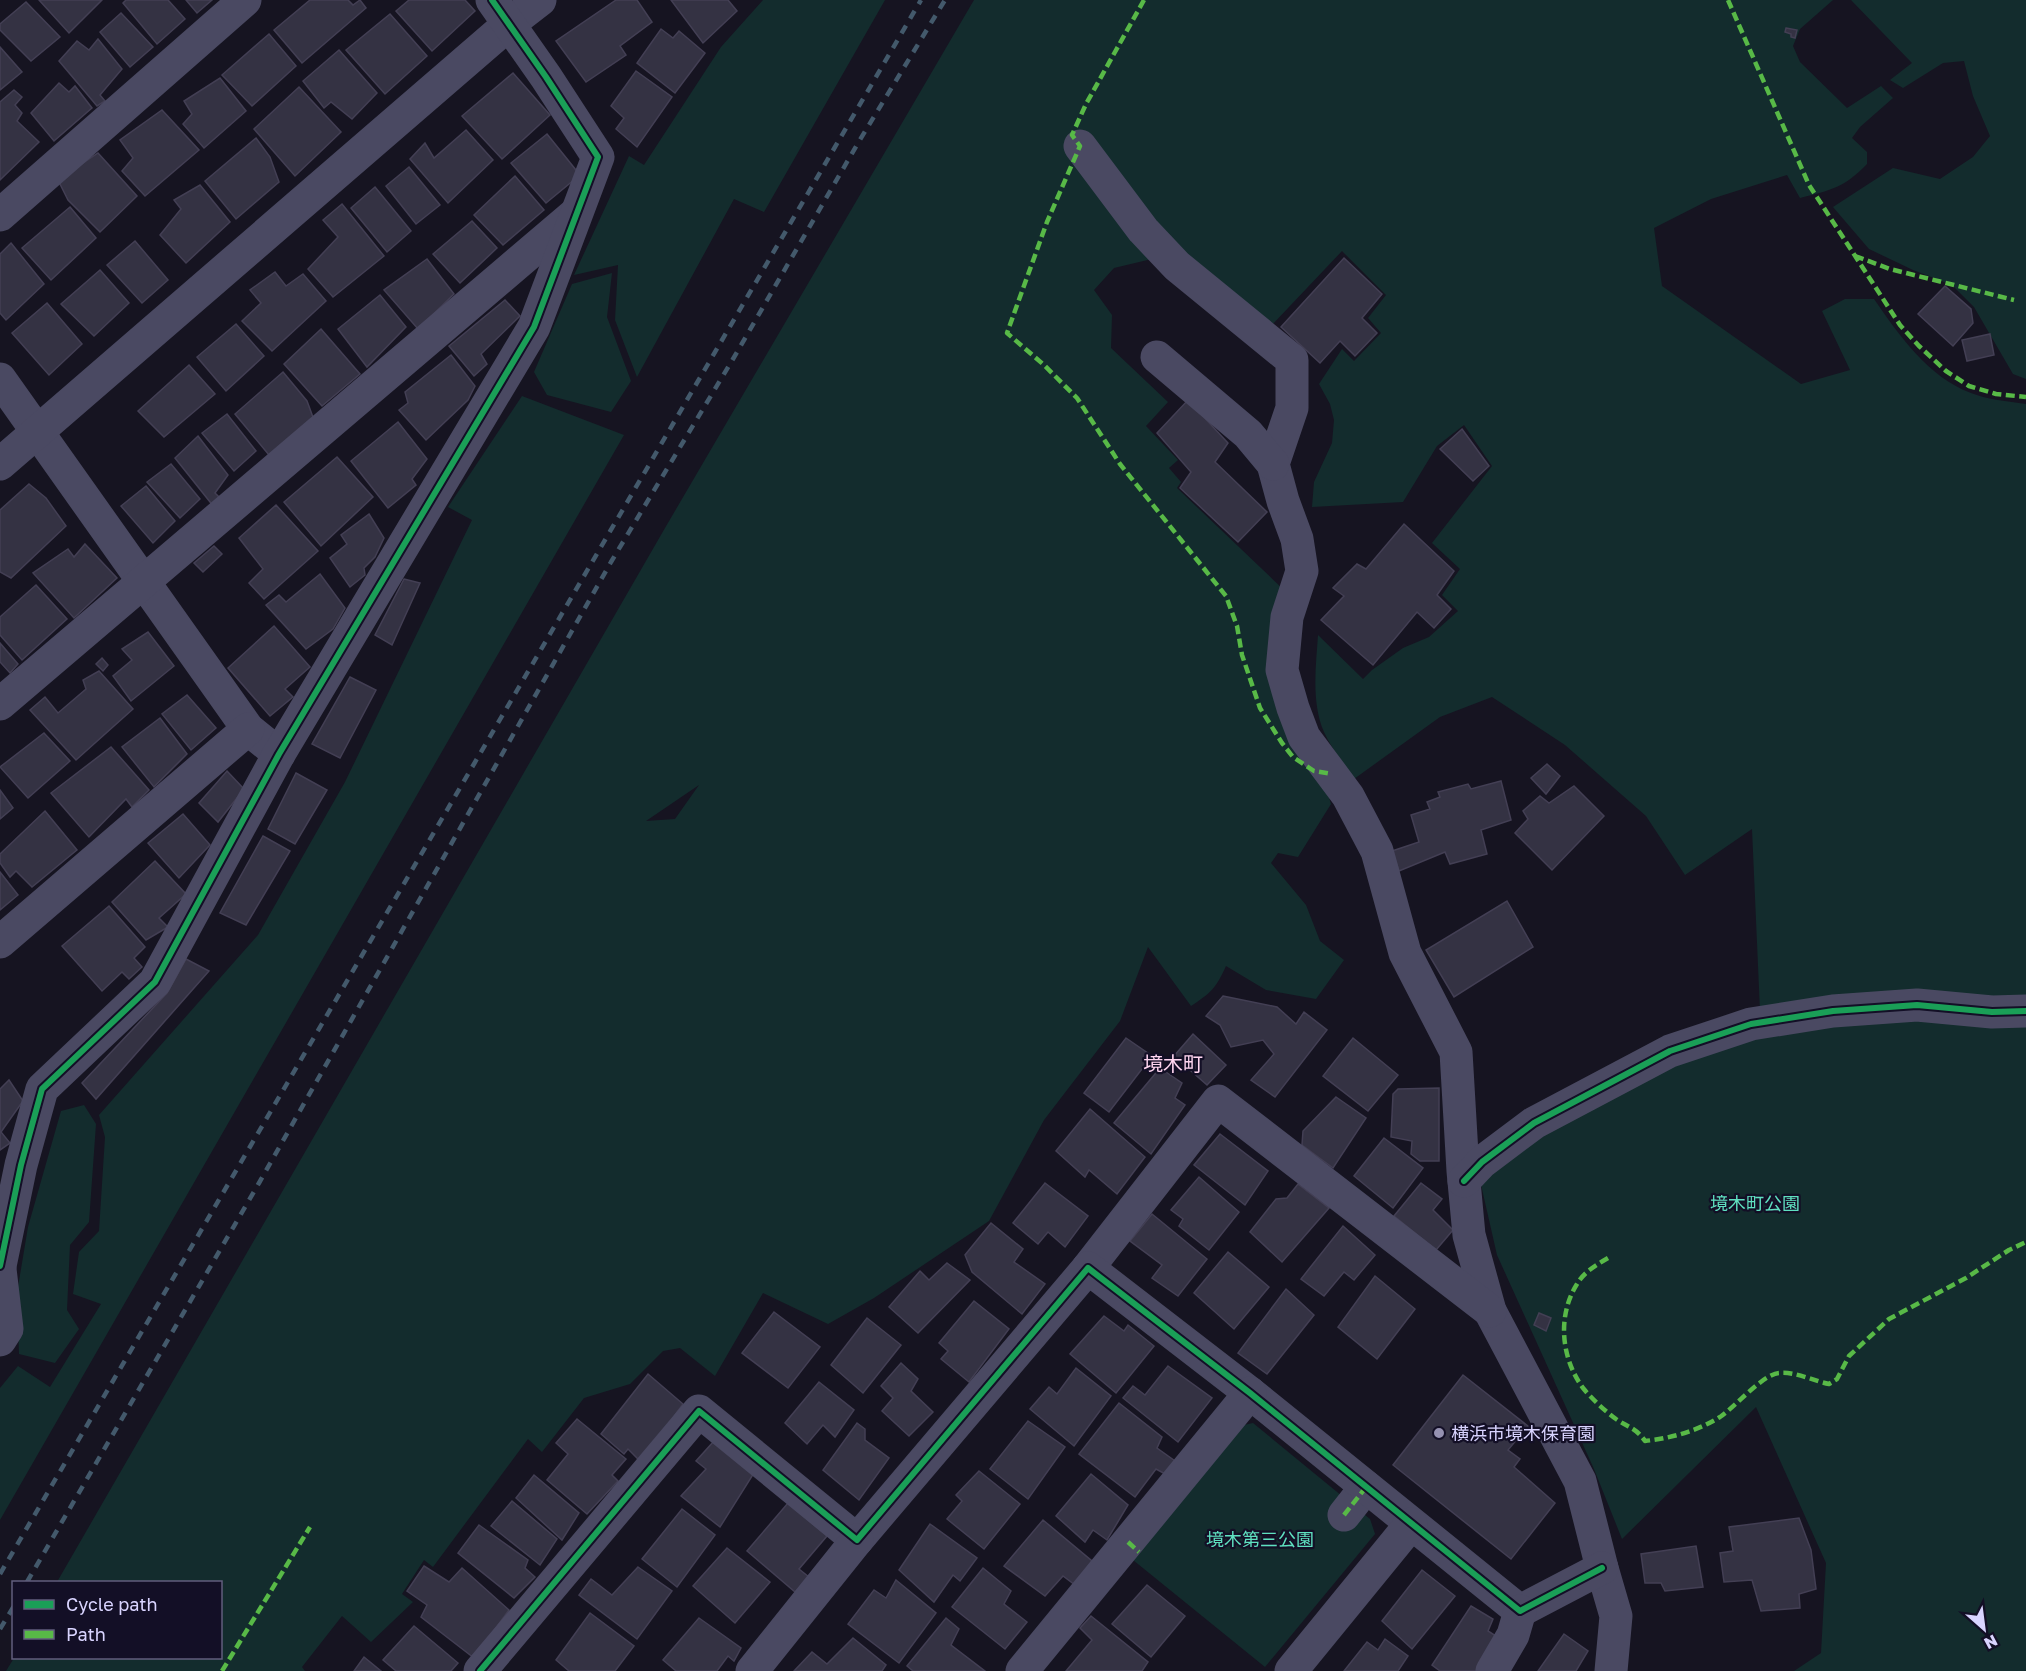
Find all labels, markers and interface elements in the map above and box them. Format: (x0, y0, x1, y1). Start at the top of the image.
district label: 境木町 (1143, 1051, 1203, 1075)
park label: 境木町公園 (1710, 1192, 1800, 1214)
place label: 横浜市境木保育園 (1451, 1422, 1595, 1444)
marker: 横浜市境木保育園 (1432, 1426, 1446, 1440)
park label: 境木第三公園 (1206, 1528, 1314, 1550)
legend (12, 1581, 222, 1659)
text: Cycle path (66, 1593, 158, 1615)
north arrow (1954, 1599, 2014, 1659)
text: Path (66, 1623, 106, 1645)
text: N (1981, 1631, 2001, 1654)

